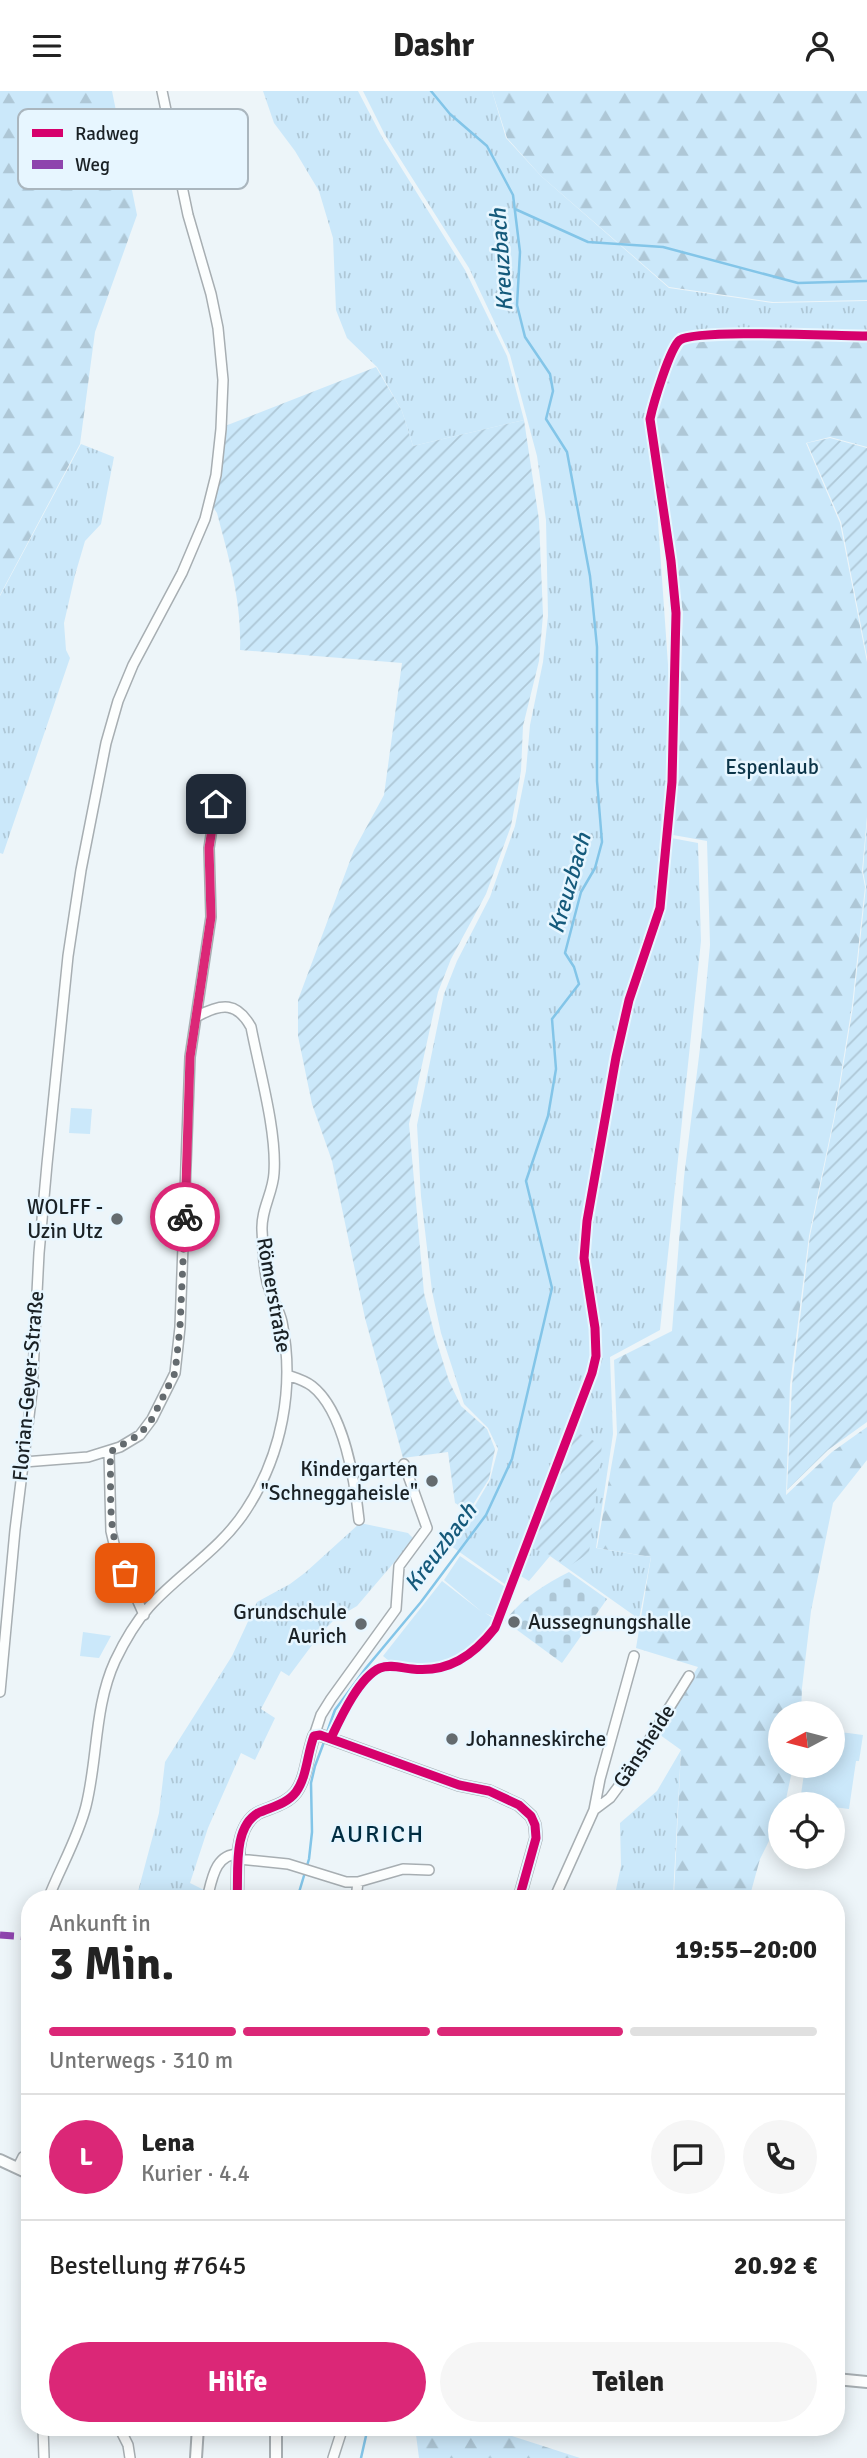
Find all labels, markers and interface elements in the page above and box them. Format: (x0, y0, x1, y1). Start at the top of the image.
text: Dashr (393, 26, 474, 65)
icon: menu (28, 27, 66, 65)
icon: person (801, 27, 839, 65)
legend (18, 109, 248, 189)
text: Radweg (75, 122, 139, 146)
text: Weg (75, 153, 110, 177)
water label: Kreuzbach (483, 206, 520, 312)
park label: Espenlaub (725, 754, 819, 780)
pin (186, 774, 246, 834)
icon: home (197, 785, 235, 823)
water label: Kreuzbach (541, 828, 598, 937)
courier (150, 1182, 220, 1252)
place label: WOLFF - Uzin Utz (27, 1194, 103, 1244)
icon: bike (166, 1198, 204, 1236)
marker: WOLFF - Uzin Utz (109, 1211, 125, 1227)
street label: Römerstraße (251, 1235, 297, 1355)
street label: Florian-Geyer-Straße (7, 1290, 49, 1482)
place label: Kindergarten "Schneggaheisle" (261, 1456, 418, 1506)
marker: Kindergarten "Schneggaheisle" (424, 1473, 440, 1489)
water label: Kreuzbach (398, 1496, 484, 1597)
pin (95, 1543, 155, 1603)
icon: bag (106, 1554, 144, 1592)
place label: Grundschule Aurich (233, 1599, 347, 1649)
place label: Aussegnungshalle (528, 1609, 691, 1635)
marker: Aussegnungshalle (506, 1614, 522, 1630)
marker: Grundschule Aurich (353, 1616, 369, 1632)
street label: Gänsheide (607, 1699, 681, 1793)
north arrow (768, 1701, 845, 1778)
map controls (768, 1701, 845, 1869)
place label: Johanneskirche (466, 1726, 606, 1752)
marker: Johanneskirche (444, 1731, 460, 1747)
button: locate (768, 1792, 845, 1869)
district label: AURICH (331, 1819, 425, 1849)
text: Ankunft in (49, 1909, 151, 1938)
text: 19:55–20:00 (675, 1934, 817, 1966)
text: 3 Min. (49, 1936, 174, 1992)
text: Unterwegs · 310 m (49, 2046, 233, 2075)
button: chat (651, 2120, 725, 2194)
button: phone (743, 2120, 817, 2194)
text: Lena (141, 2127, 195, 2159)
text: L (79, 2141, 93, 2173)
text: Kurier · 4.4 (141, 2159, 250, 2188)
text: Bestellung #7645 (49, 2250, 246, 2282)
text: 20.92 € (734, 2250, 817, 2282)
button: Hilfe (49, 2342, 426, 2422)
button: Teilen (440, 2342, 817, 2422)

